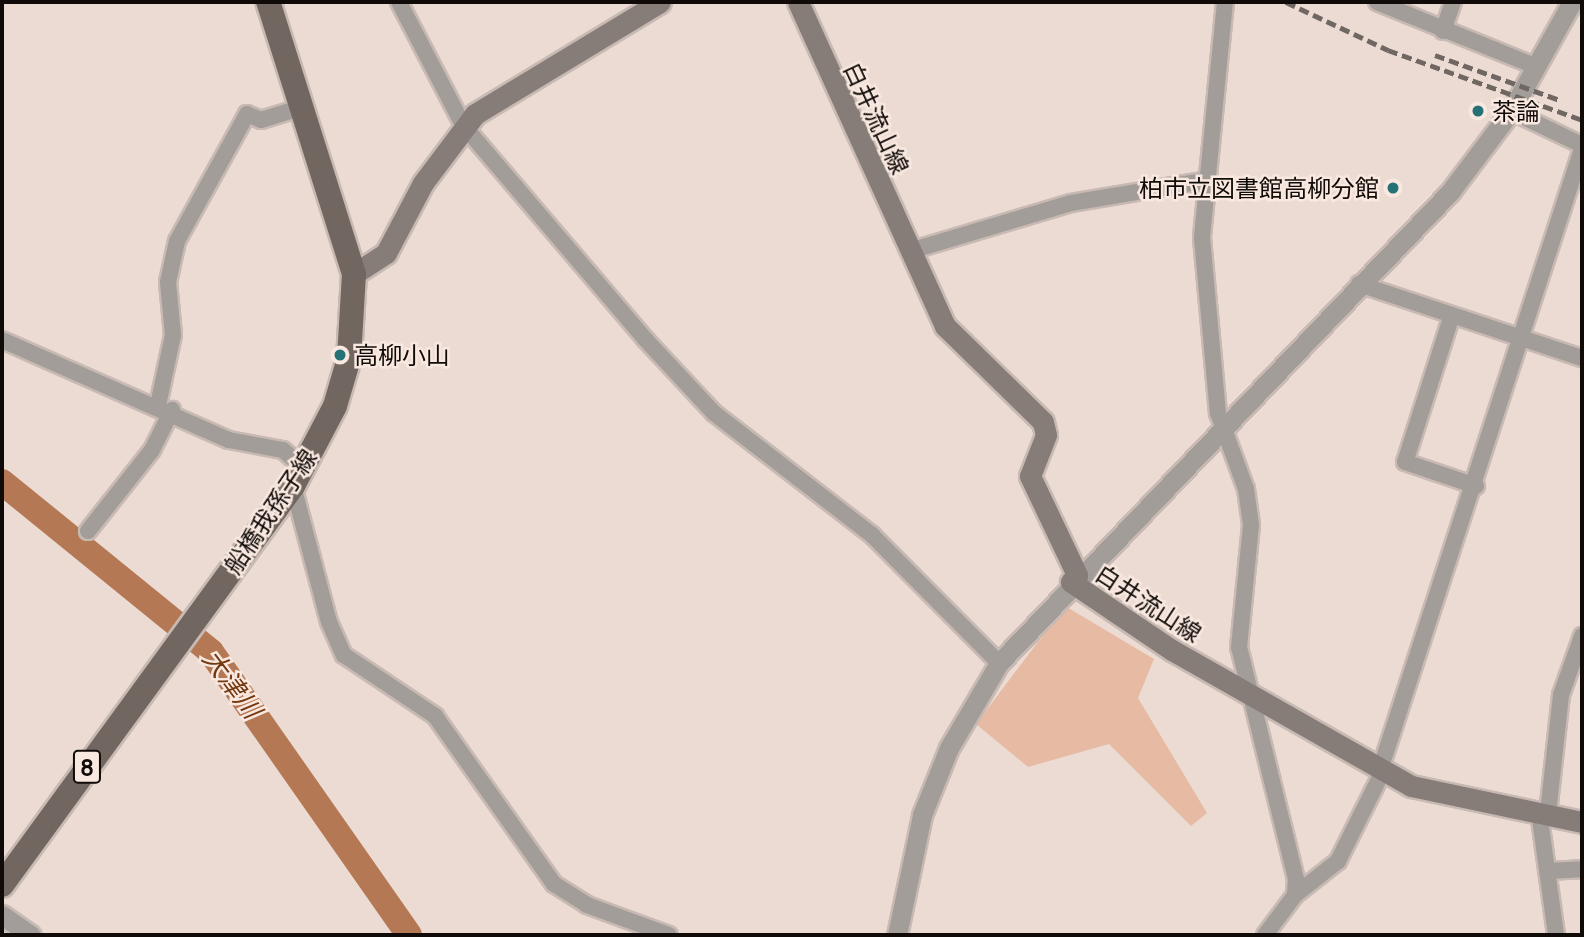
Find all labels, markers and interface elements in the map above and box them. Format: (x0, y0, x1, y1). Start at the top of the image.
street label: 白井流山線 (839, 58, 915, 178)
place label: 茶論 (1492, 97, 1540, 125)
marker: 茶論 (1470, 103, 1486, 119)
place label: 柏市立図書館高柳分館 (1139, 174, 1379, 202)
marker: 柏市立図書館高柳分館 (1385, 180, 1401, 196)
place label: 高柳小山 (354, 341, 450, 369)
marker: 高柳小山 (332, 347, 348, 363)
street label: 船橋我孫子線 (218, 443, 322, 579)
street label: 白井流山線 (1091, 558, 1207, 648)
water label: 大津川 (196, 643, 268, 725)
road number: 8 (71, 748, 103, 786)

